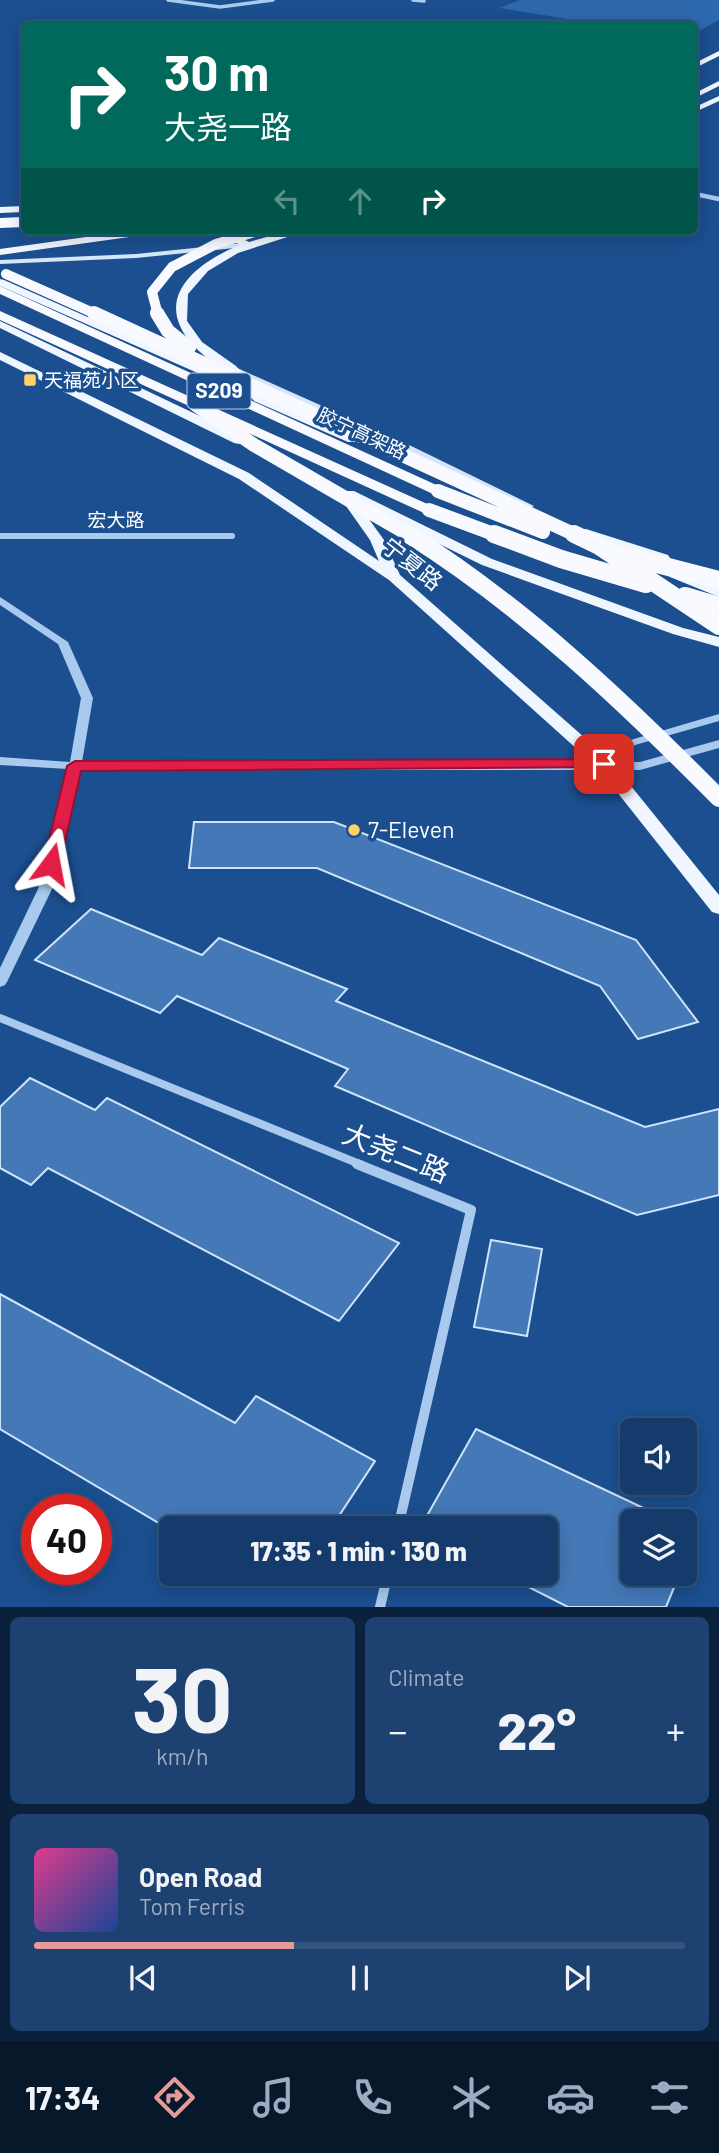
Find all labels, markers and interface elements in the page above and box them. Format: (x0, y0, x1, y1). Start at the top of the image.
text: 30 m (164, 42, 269, 101)
icon: right (49, 49, 140, 140)
text: 大尧一路 (164, 107, 292, 145)
icon: left (268, 182, 306, 220)
icon: ahead (341, 182, 379, 220)
icon: right (414, 182, 452, 220)
place label: 天福苑小区 (44, 368, 139, 391)
marker: 天福苑小区 (22, 372, 38, 388)
road number: S209 (188, 374, 250, 408)
street label: 胶宁高架路 (314, 402, 410, 463)
street label: 宏大路 (87, 508, 145, 531)
street label: 宁夏路 (377, 531, 448, 595)
pin (574, 734, 634, 794)
icon: arrive (585, 745, 623, 783)
place label: 7-Eleven (368, 815, 454, 843)
marker: 7-Eleven (346, 822, 362, 838)
position arrow (14, 827, 88, 901)
street label: 大尧二路 (338, 1115, 455, 1189)
map controls (620, 1418, 697, 1586)
button: sound (620, 1418, 697, 1495)
speed limit sign: 40 (21, 1494, 112, 1585)
button: layers (620, 1509, 697, 1586)
text: 17:35 · 1 min · 130 m (250, 1535, 467, 1566)
text: 30 (132, 1642, 233, 1751)
text: Climate (389, 1663, 465, 1691)
text: 22° (497, 1698, 576, 1760)
text: − (389, 1707, 408, 1753)
text: + (666, 1707, 685, 1753)
text: km/h (156, 1742, 208, 1770)
text: Open Road (139, 1861, 262, 1892)
text: Tom Ferris (139, 1892, 245, 1920)
icon: previous (124, 1959, 162, 1997)
icon: pause (341, 1959, 379, 1997)
icon: next (558, 1959, 596, 1997)
icon: directions (150, 2073, 199, 2122)
icon: music (249, 2073, 298, 2122)
icon: phone (348, 2073, 397, 2122)
icon: climate (447, 2073, 496, 2122)
icon: car (546, 2073, 595, 2122)
icon: filters (645, 2073, 694, 2122)
text: 17:34 (25, 2078, 100, 2116)

